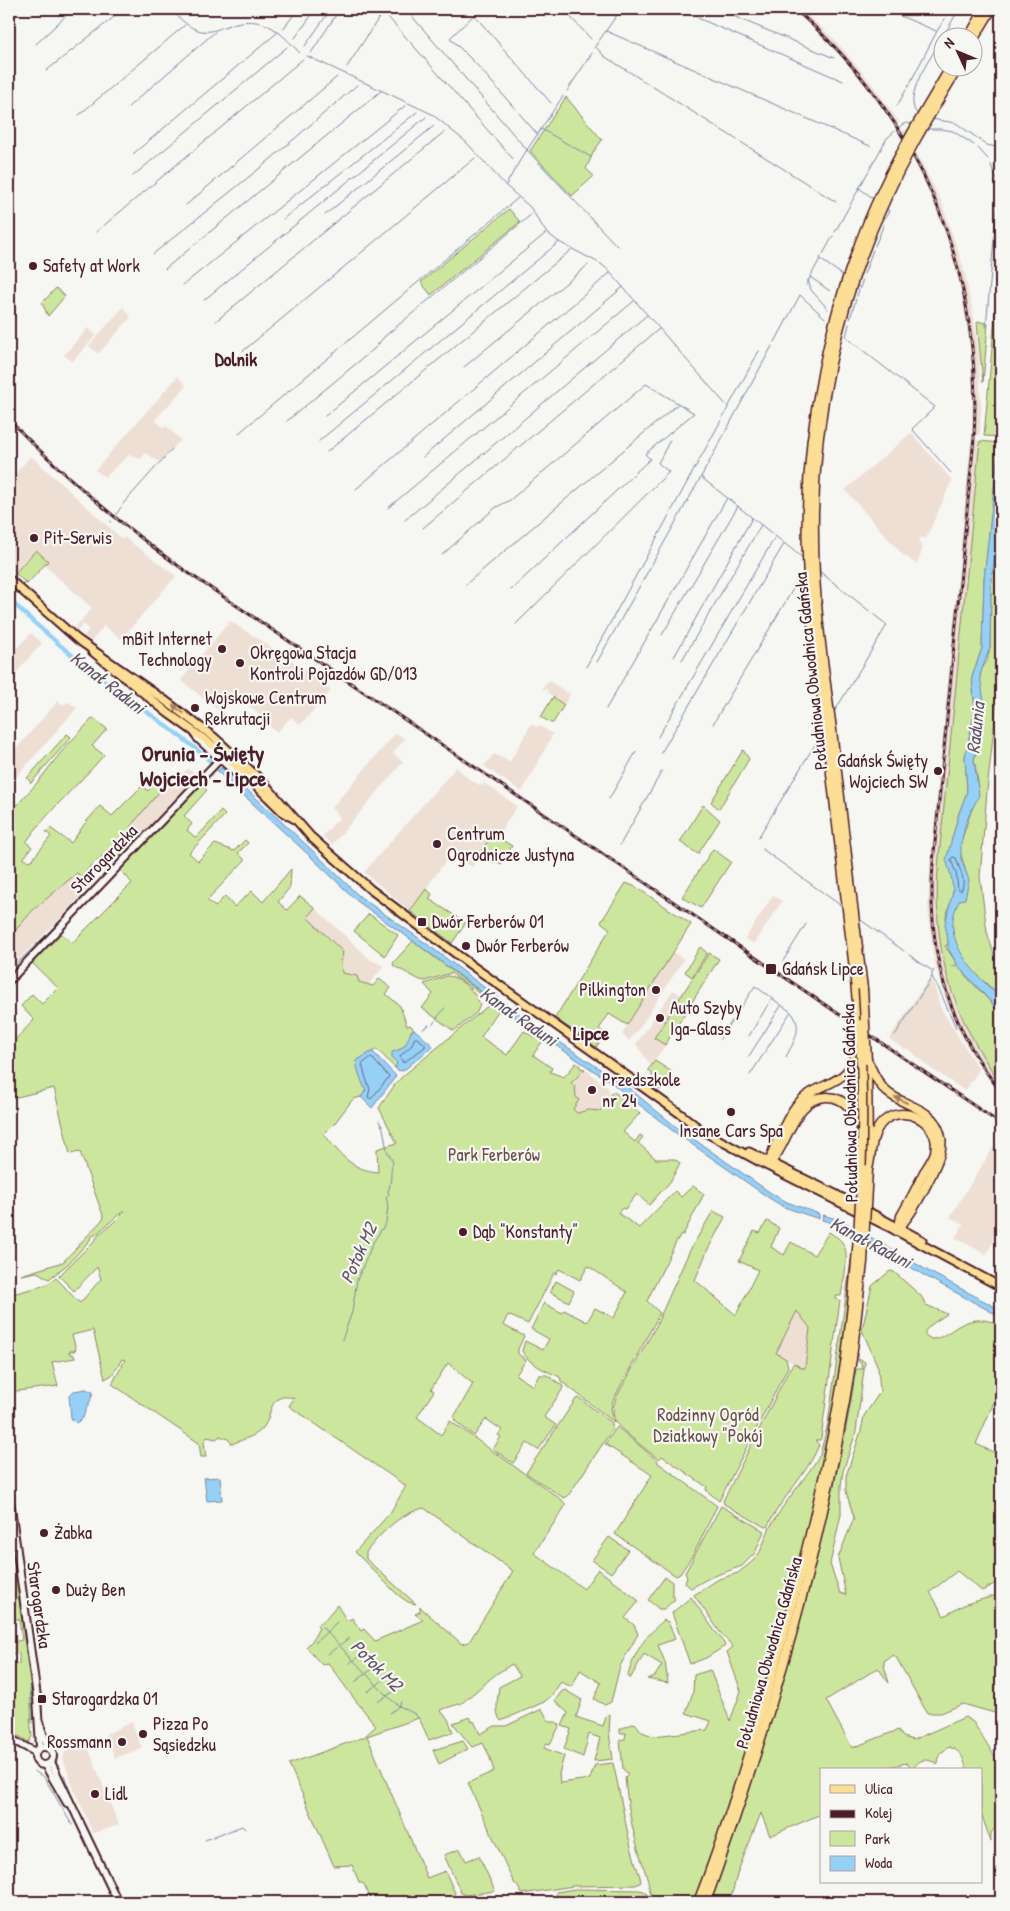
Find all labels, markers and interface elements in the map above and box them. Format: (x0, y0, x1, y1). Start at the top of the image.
north arrow (932, 28, 982, 78)
text: N (939, 33, 958, 52)
place label: Safety at Work (43, 253, 141, 278)
marker: Safety at Work (27, 260, 39, 272)
district label: Dolnik (215, 346, 257, 372)
place label: Pit-Serwis (44, 525, 112, 550)
marker: Pit-Serwis (28, 532, 40, 544)
street label: Południowa Obwodnica Gdańska (788, 571, 833, 771)
place label: mBit Internet Technology (122, 626, 213, 672)
place label: Okręgowa Stacja Kontroli Pojazdów GD/013 (250, 640, 417, 686)
marker: mBit Internet Technology (216, 643, 228, 655)
water label: Kanał Raduni (65, 644, 152, 721)
marker: Okręgowa Stacja Kontroli Pojazdów GD/013 (234, 657, 246, 669)
place label: Wojskowe Centrum Rekrutacji (205, 685, 327, 731)
water label: Radunia (959, 699, 991, 755)
marker: Wojskowe Centrum Rekrutacji (189, 702, 201, 714)
one-way arrow (172, 704, 185, 715)
district label: Orunia - Święty Wojciech - Lipce (140, 738, 266, 794)
place label: Gdańsk Święty Wojciech SW (837, 748, 928, 794)
marker: Gdańsk Święty Wojciech SW (932, 765, 944, 777)
street label: Starogardzka (64, 819, 143, 899)
place label: Centrum Ogrodnicze Justyna (447, 821, 574, 867)
marker: Centrum Ogrodnicze Justyna (431, 838, 443, 850)
place label: Dwór Ferberów 01 (432, 909, 544, 934)
marker: Dwór Ferberów 01 (416, 916, 428, 928)
place label: Dwór Ferberów (476, 933, 569, 958)
marker: Dwór Ferberów (460, 940, 472, 952)
place label: Gdańsk Lipce (782, 956, 864, 981)
marker: Gdańsk Lipce (764, 962, 778, 976)
place label: Pilkington (579, 977, 646, 1002)
water label: Kanał Raduni (475, 980, 564, 1053)
marker: Pilkington (650, 984, 662, 996)
place label: Auto Szyby Iga-Glass (670, 995, 743, 1041)
street label: Południowa Obwodnica Gdańska (835, 1003, 864, 1203)
marker: Auto Szyby Iga-Glass (654, 1012, 666, 1024)
district label: Lipce (573, 1019, 609, 1047)
place label: Przedszkole nr 24 (602, 1067, 681, 1113)
marker: Przedszkole nr 24 (586, 1084, 598, 1096)
one-way arrow (894, 1096, 909, 1105)
marker: Insane Cars Spa (725, 1106, 737, 1118)
place label: Insane Cars Spa (679, 1118, 783, 1143)
park label: Park Ferberów (448, 1142, 540, 1167)
water label: Kanał Raduni (826, 1210, 918, 1275)
water label: Potok M2 (333, 1217, 384, 1287)
place label: Dąb "Konstanty" (473, 1219, 578, 1244)
marker: Dąb "Konstanty" (457, 1226, 469, 1238)
park label: Rodzinny Ogród Działkowy "Pokój (653, 1402, 763, 1448)
place label: Żabka (54, 1520, 92, 1545)
marker: Żabka (38, 1527, 50, 1539)
street label: Południowa Obwodnica Gdańska (729, 1554, 808, 1752)
street label: Starogardzka (21, 1560, 58, 1650)
place label: Duży Ben (66, 1577, 126, 1602)
marker: Duży Ben (50, 1584, 62, 1596)
water label: Potok M2 (345, 1633, 410, 1698)
place label: Starogardzka 01 (52, 1686, 158, 1711)
marker: Starogardzka 01 (36, 1693, 48, 1705)
place label: Pizza Po Sąsiedzku (153, 1711, 216, 1757)
marker: Pizza Po Sąsiedzku (137, 1728, 149, 1740)
place label: Rossmann (47, 1729, 112, 1754)
marker: Rossmann (116, 1736, 128, 1748)
legend (820, 1768, 982, 1884)
text: Ulica (865, 1778, 892, 1799)
place label: Lidl (105, 1781, 128, 1806)
marker: Lidl (89, 1788, 101, 1800)
text: Kolej (865, 1802, 892, 1823)
text: Park (865, 1828, 890, 1849)
text: Woda (865, 1852, 892, 1873)

